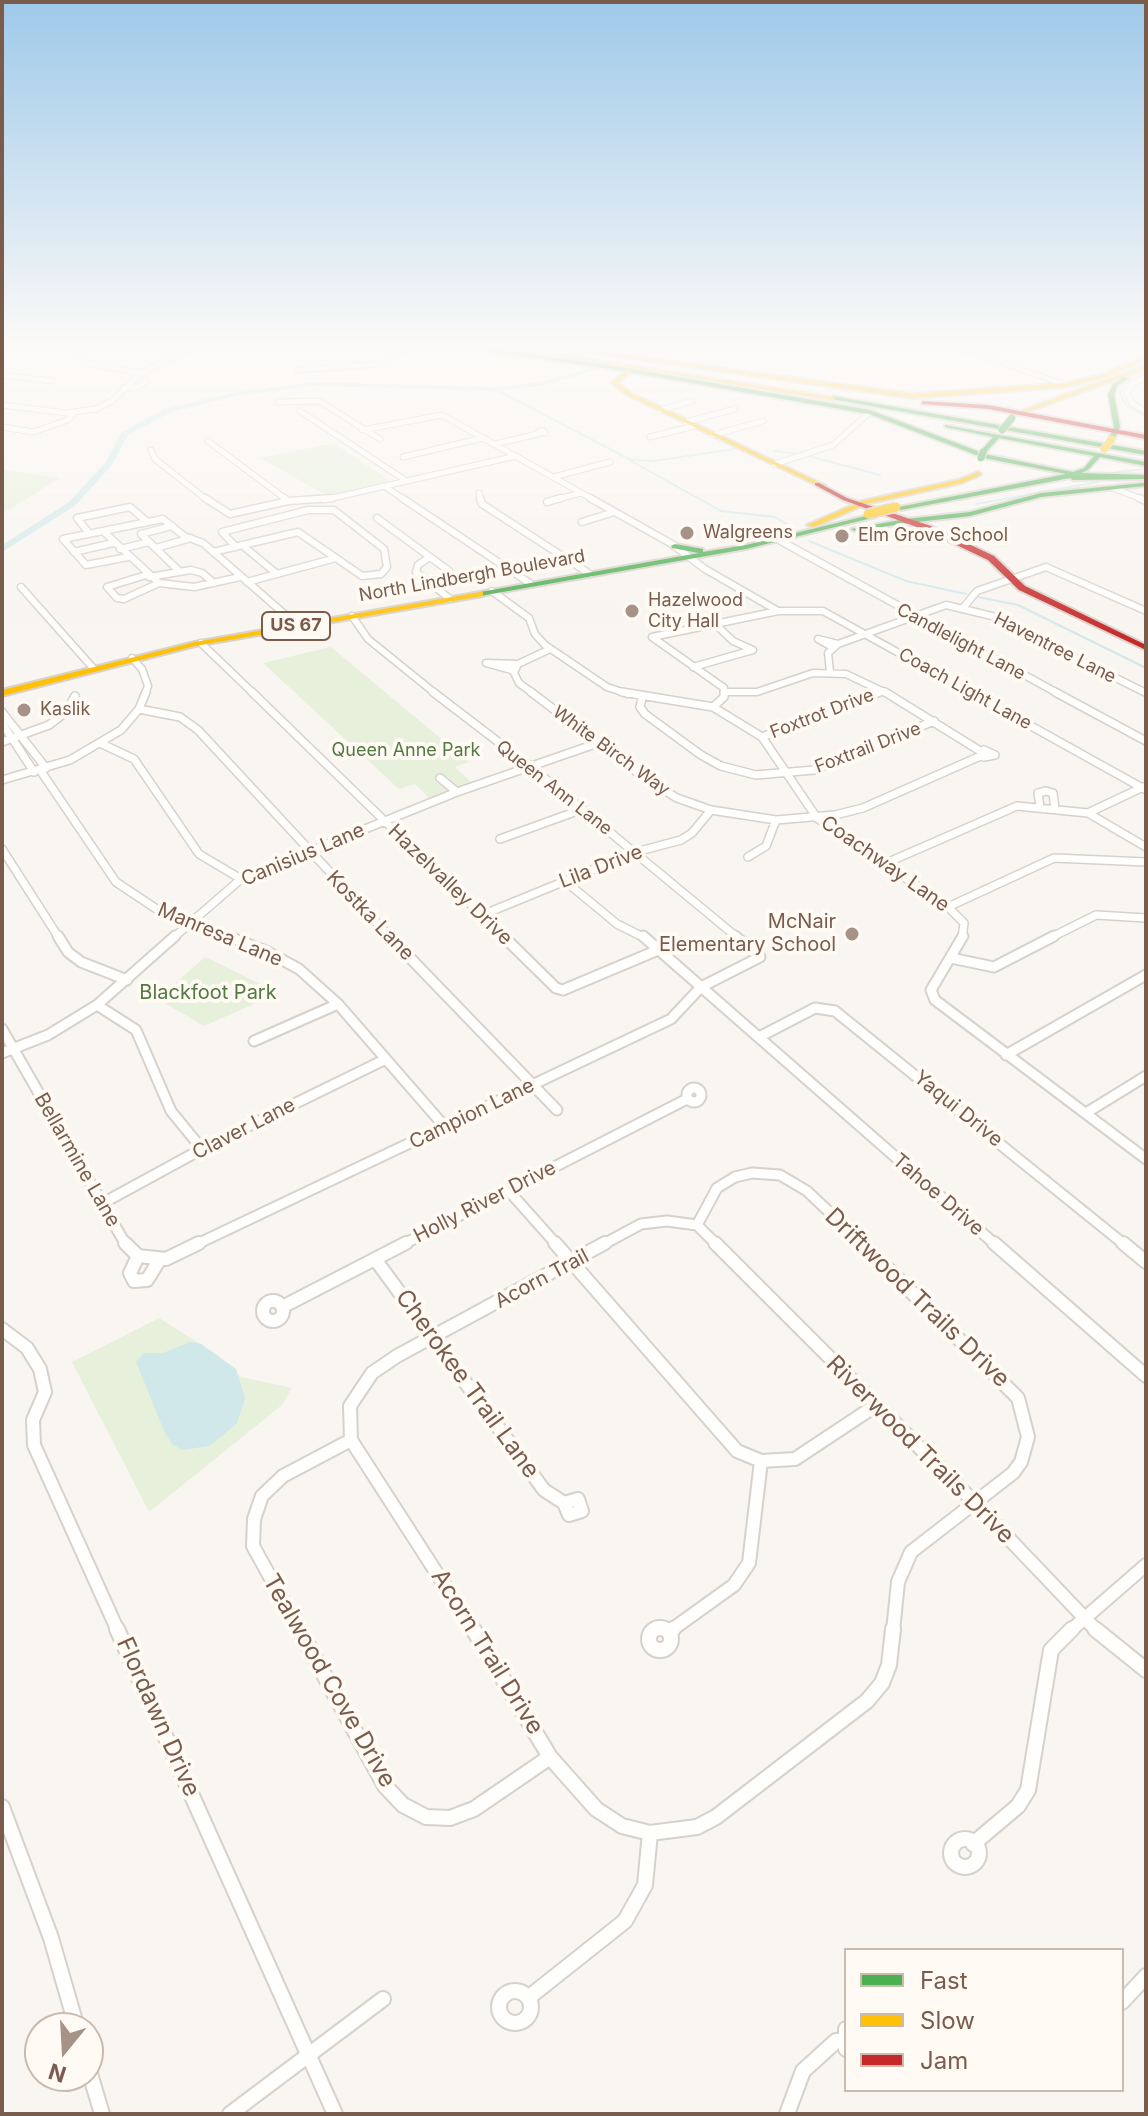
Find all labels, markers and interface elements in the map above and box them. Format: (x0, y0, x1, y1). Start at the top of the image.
place label: Walgreens (703, 522, 793, 544)
marker: Walgreens (678, 524, 696, 542)
place label: Elm Grove School (858, 525, 1008, 547)
marker: Elm Grove School (833, 527, 851, 545)
street label: North Lindbergh Boulevard (357, 545, 587, 607)
place label: Hazelwood City Hall (648, 590, 743, 632)
street label: Candlelight Lane (893, 599, 1029, 685)
marker: Hazelwood City Hall (623, 602, 641, 620)
street label: Haventree Lane (990, 608, 1120, 688)
road number: US 67 (262, 612, 330, 640)
street label: Coach Light Lane (895, 643, 1035, 735)
street label: Foxtrot Drive (767, 684, 877, 744)
place label: Kaslik (40, 699, 90, 721)
marker: Kaslik (15, 701, 33, 719)
street label: White Birch Way (548, 701, 674, 801)
street label: Foxtrail Drive (812, 718, 924, 778)
street label: Queen Ann Lane (492, 736, 616, 840)
park label: Queen Anne Park (332, 740, 480, 762)
street label: Coachway Lane (816, 811, 954, 917)
street label: Canisius Lane (238, 818, 368, 892)
street label: Hazelvalley Drive (383, 820, 517, 950)
street label: Lila Drive (556, 840, 646, 894)
street label: Kostka Lane (321, 866, 419, 966)
street label: Manresa Lane (154, 898, 286, 972)
place label: McNair Elementary School (659, 910, 836, 957)
marker: McNair Elementary School (843, 925, 861, 943)
park label: Blackfoot Park (139, 981, 277, 1005)
street label: Yaqui Drive (909, 1066, 1007, 1152)
street label: Campion Lane (406, 1073, 538, 1155)
street label: Bellarmine Lane (29, 1089, 125, 1231)
street label: Claver Lane (189, 1093, 299, 1165)
street label: Tahoe Drive (887, 1149, 989, 1241)
street label: Holly River Drive (410, 1156, 560, 1248)
street label: Driftwood Trails Drive (819, 1202, 1015, 1394)
street label: Acorn Trail (491, 1244, 593, 1314)
street label: Cherokee Trail Lane (389, 1284, 545, 1484)
street label: Riverwood Trails Drive (820, 1350, 1020, 1550)
street label: Acorn Trail Drive (425, 1564, 549, 1740)
street label: Tealwood Cove Drive (256, 1569, 402, 1793)
street label: Flordawn Drive (110, 1633, 206, 1801)
legend (844, 1948, 1124, 2092)
text: Fast (920, 1966, 968, 1995)
text: Slow (920, 2006, 975, 2035)
north arrow (24, 2012, 104, 2092)
text: Jam (920, 2046, 968, 2075)
text: N (45, 2058, 69, 2088)

